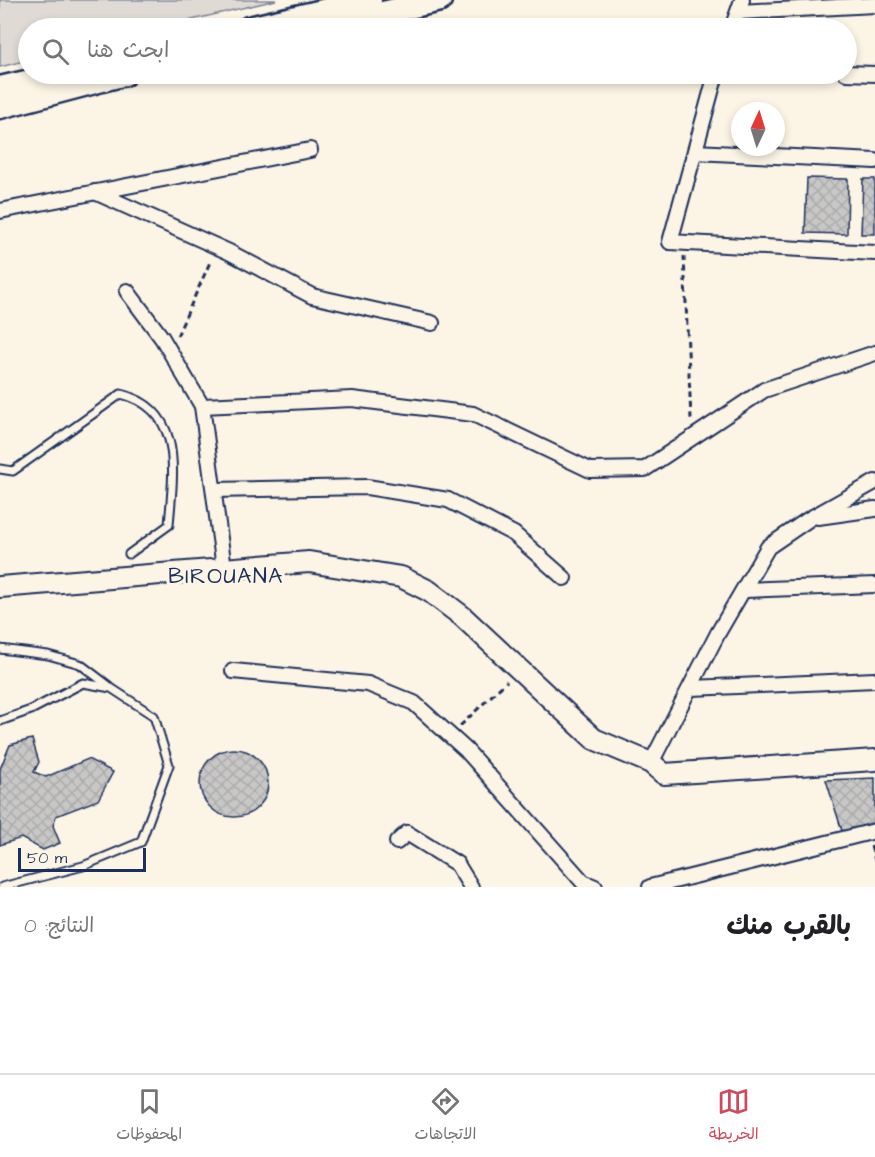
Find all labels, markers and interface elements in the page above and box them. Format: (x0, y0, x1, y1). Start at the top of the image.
search box (18, 18, 857, 84)
icon: search (39, 35, 72, 68)
text: ابحث هنا (87, 35, 169, 66)
north arrow (731, 102, 785, 156)
district label: BIROUANA (168, 561, 284, 592)
scale bar (18, 845, 146, 872)
text: 50 m (27, 847, 67, 869)
text: بالقرب منك (727, 908, 851, 944)
text: النتائج: 0 (24, 912, 94, 940)
tab: المحفوظات (116, 1085, 182, 1148)
tab: الاتجاهات (415, 1085, 476, 1148)
tab: الخريطة (709, 1085, 759, 1148)

